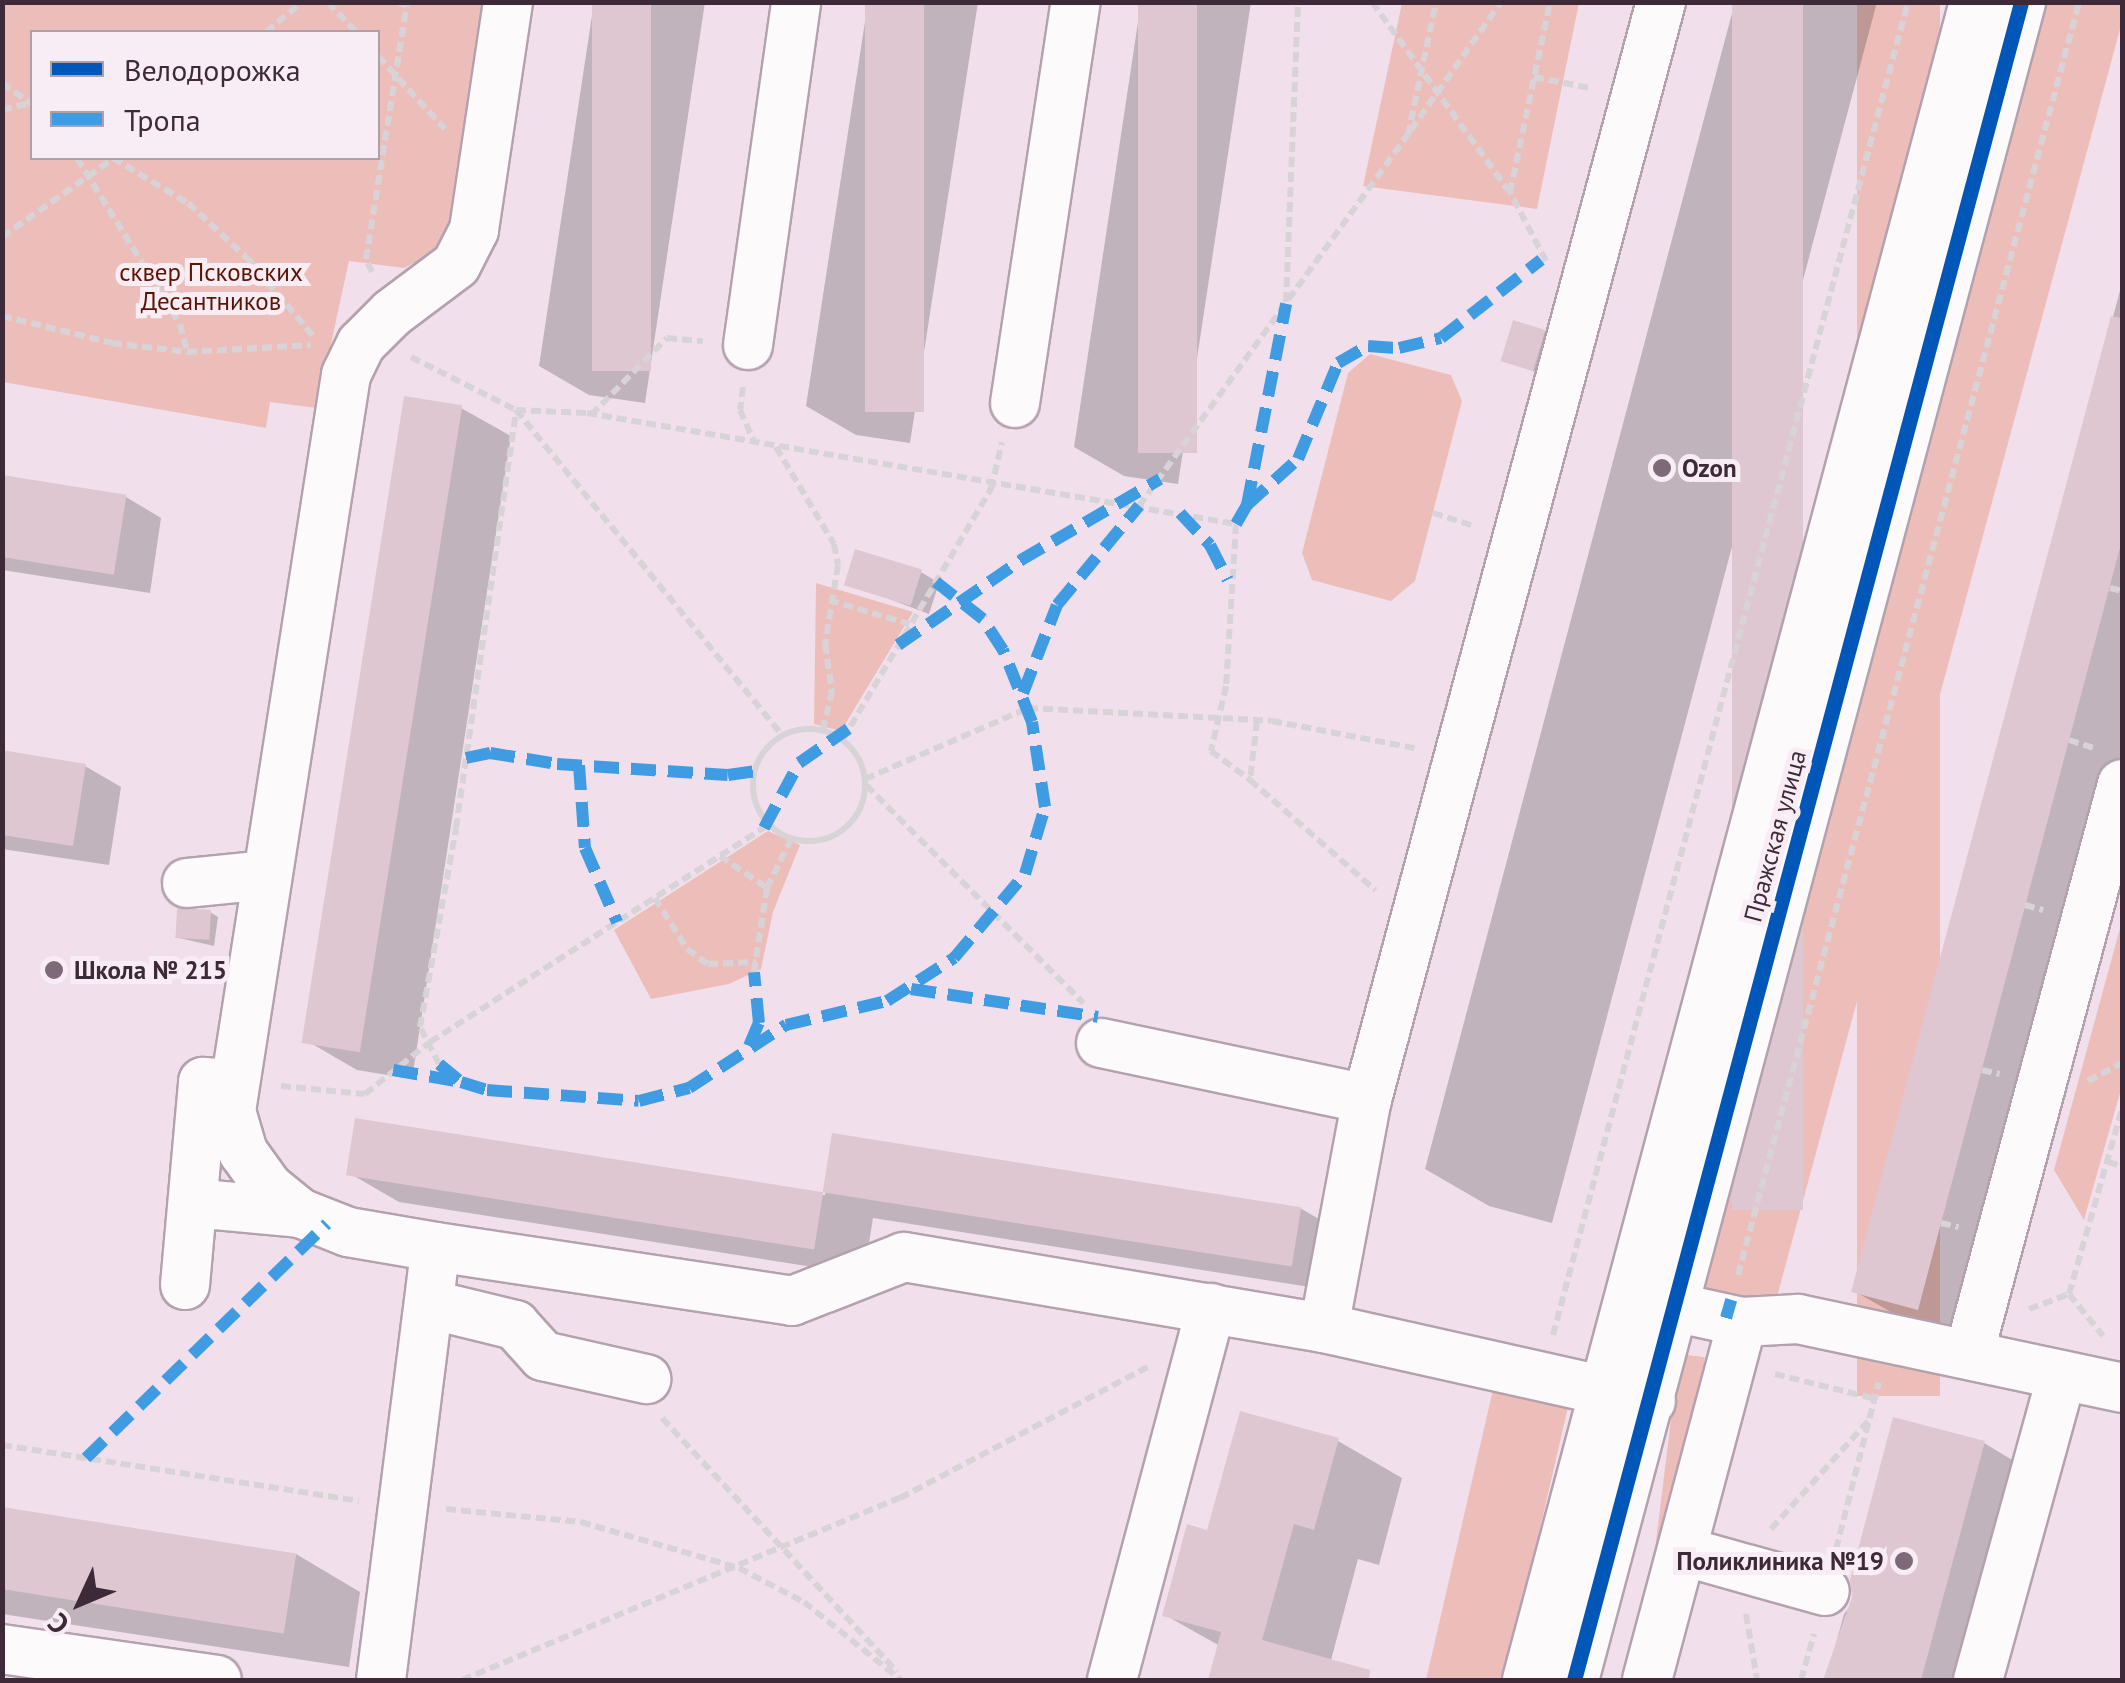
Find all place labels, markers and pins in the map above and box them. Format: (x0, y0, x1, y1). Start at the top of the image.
place label: Ozon (1682, 453, 1737, 483)
marker: Ozon (1651, 457, 1673, 479)
place label: Школа № 215 (74, 955, 227, 985)
marker: Школа № 215 (43, 959, 65, 981)
place label: Поликлиника №19 (1677, 1546, 1884, 1576)
marker: Поликлиника №19 (1893, 1550, 1915, 1572)

